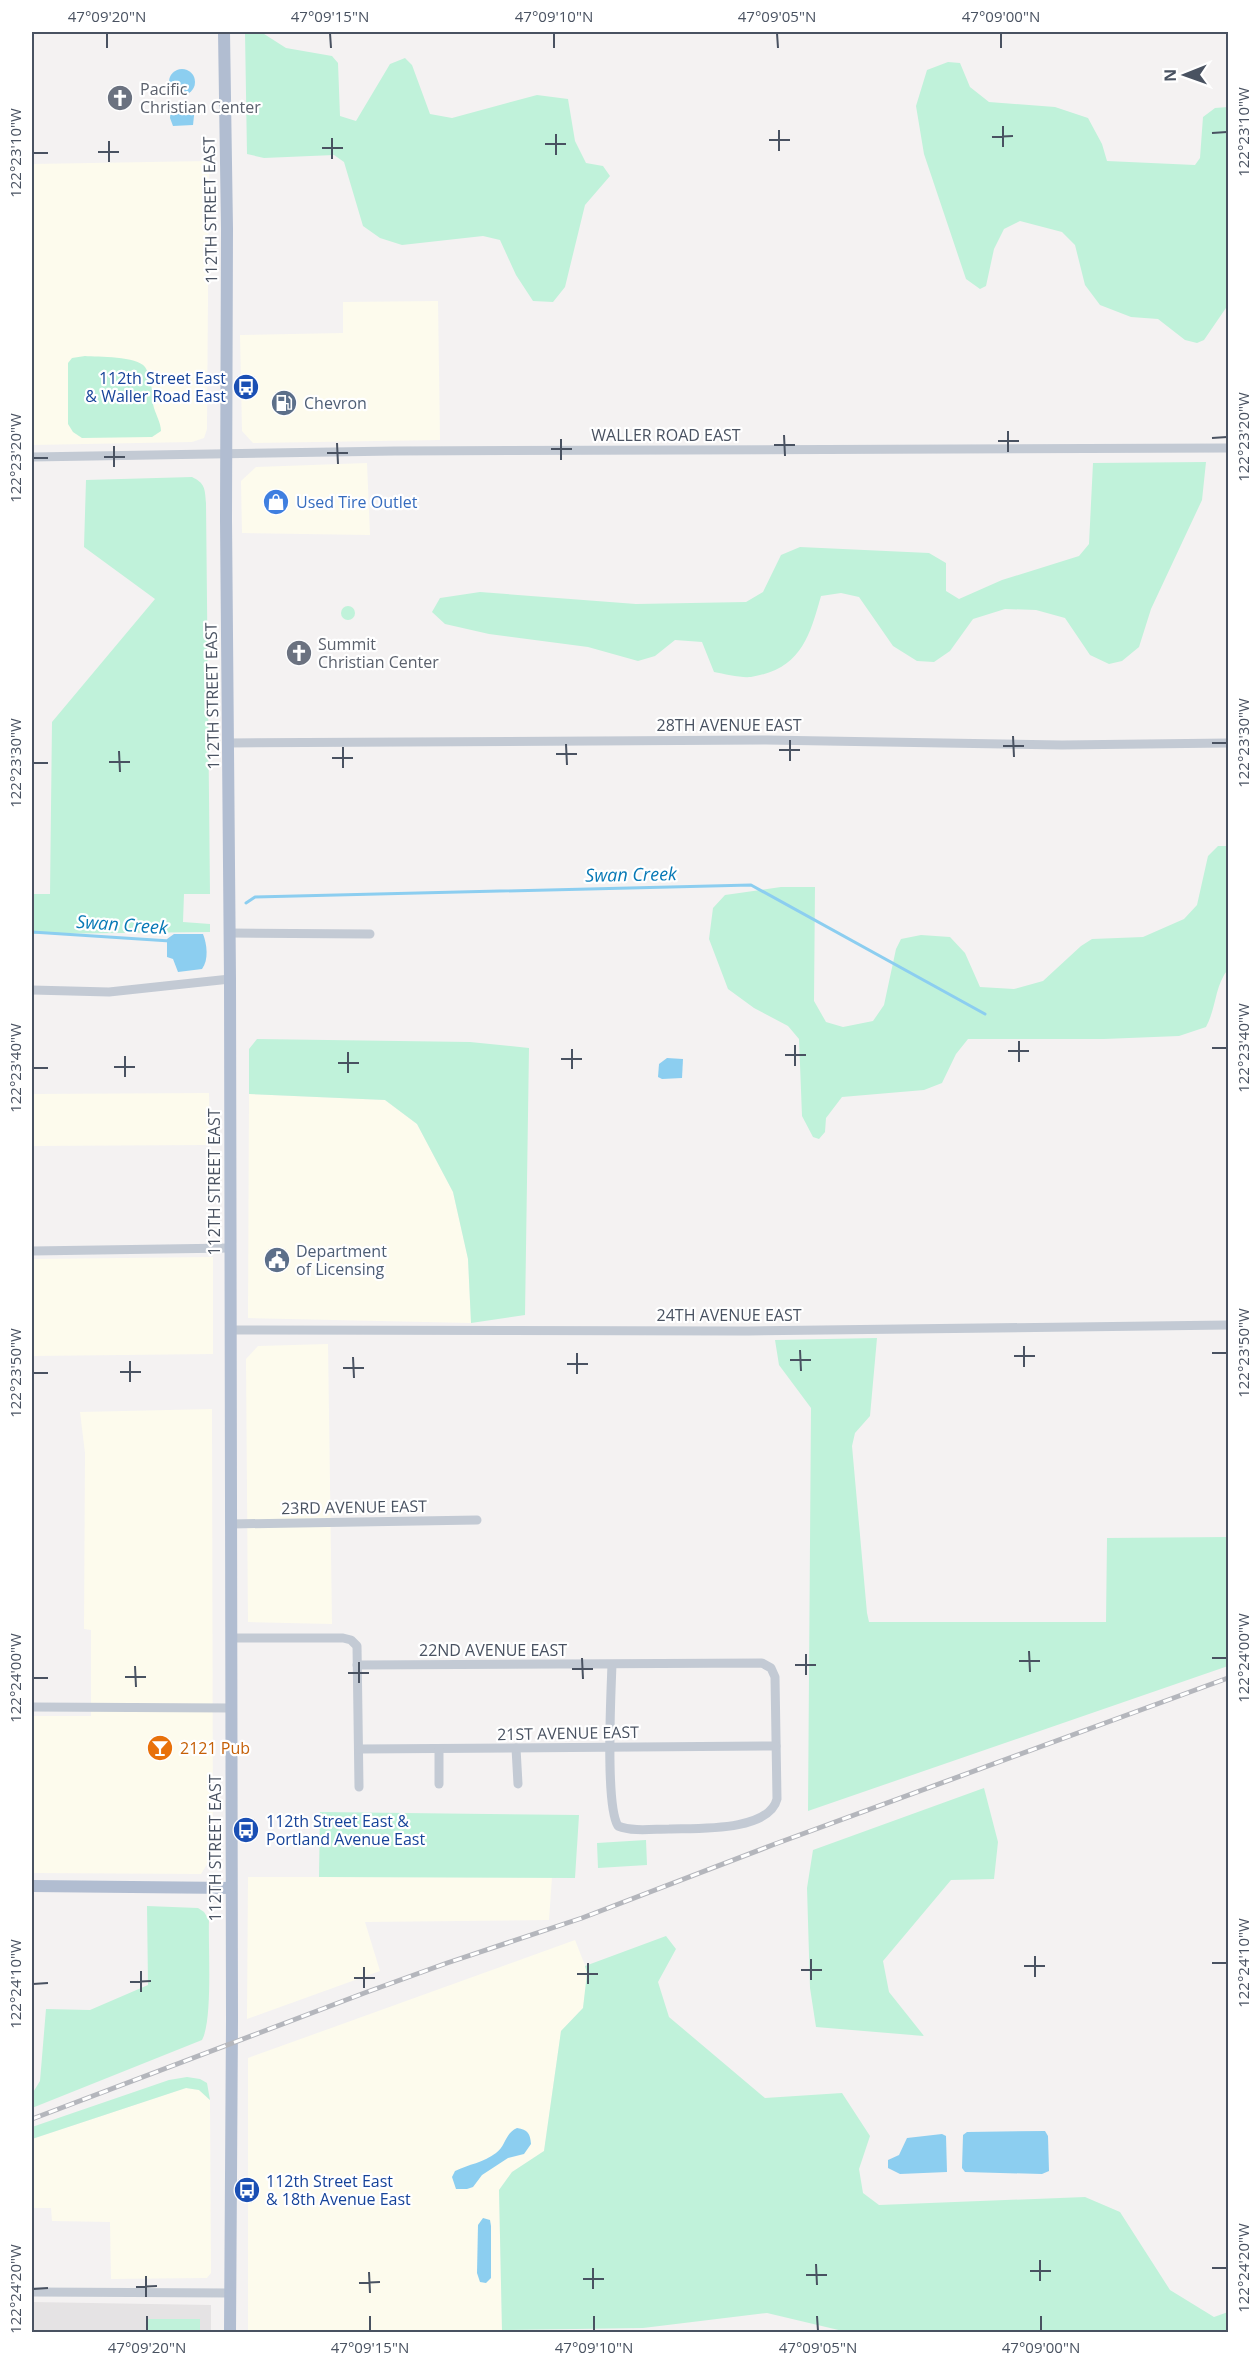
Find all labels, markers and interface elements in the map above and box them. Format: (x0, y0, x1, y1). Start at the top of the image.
text: 47°09'20"N (68, 6, 146, 26)
text: 47°09'15"N (291, 6, 369, 26)
text: 47°09'10"N (515, 6, 593, 26)
text: 47°09'05"N (738, 6, 816, 26)
text: 47°09'00"N (962, 6, 1040, 26)
north arrow (1155, 45, 1215, 105)
text: N (1159, 69, 1181, 82)
place label: Pacific Christian Center (140, 78, 261, 118)
church icon: Pacific Christian Center (105, 83, 135, 113)
text: 122°23'10"W (1233, 87, 1253, 177)
text: 122°23'10"W (5, 108, 25, 198)
street label: 112TH STREET EAST (198, 136, 222, 284)
place label: 112th Street East & Waller Road East (85, 367, 226, 407)
bus stop icon: 112th Street East & Waller Road East (231, 372, 261, 402)
fuel station icon: Chevron (269, 388, 299, 418)
place label: Chevron (304, 392, 367, 414)
text: 122°23'20"W (1233, 392, 1253, 482)
text: 122°23'20"W (5, 413, 25, 503)
street label: WALLER ROAD EAST (591, 424, 741, 446)
shop icon: Used Tire Outlet (261, 487, 291, 517)
place label: Used Tire Outlet (296, 491, 418, 513)
street label: 112TH STREET EAST (200, 622, 224, 770)
place label: Summit Christian Center (318, 633, 439, 673)
church icon: Summit Christian Center (284, 638, 314, 668)
text: 122°23'30"W (1233, 698, 1253, 788)
street label: 28TH AVENUE EAST (657, 714, 802, 736)
text: 122°23'30"W (5, 718, 25, 808)
water label: Swan Creek (585, 861, 678, 887)
water label: Swan Creek (76, 909, 170, 939)
text: 122°23'40"W (1233, 1003, 1253, 1093)
text: 122°23'40"W (5, 1023, 25, 1113)
street label: 112TH STREET EAST (203, 1108, 225, 1256)
place label: Department of Licensing (296, 1240, 387, 1280)
public building icon: Department of Licensing (262, 1245, 292, 1275)
street label: 24TH AVENUE EAST (657, 1304, 802, 1326)
text: 122°23'50"W (1233, 1308, 1253, 1398)
text: 122°23'50"W (5, 1328, 25, 1418)
street label: 23RD AVENUE EAST (281, 1495, 427, 1519)
text: 122°24'00"W (1233, 1613, 1253, 1703)
text: 122°24'00"W (5, 1633, 25, 1723)
street label: 22ND AVENUE EAST (419, 1639, 567, 1661)
street label: 21ST AVENUE EAST (497, 1721, 639, 1745)
bar icon: 2121 Pub (145, 1733, 175, 1763)
place label: 2121 Pub (180, 1737, 250, 1759)
street label: 112TH STREET EAST (204, 1774, 226, 1922)
place label: 112th Street East & Portland Avenue East (266, 1810, 425, 1850)
bus stop icon: 112th Street East & Portland Avenue East (231, 1815, 261, 1845)
text: 122°24'10"W (1233, 1918, 1253, 2008)
text: 122°24'10"W (5, 1939, 25, 2029)
place label: 112th Street East & 18th Avenue East (266, 2170, 411, 2210)
bus stop icon: 112th Street East & 18th Avenue East (232, 2175, 262, 2205)
text: 122°24'20"W (1233, 2223, 1253, 2313)
text: 122°24'20"W (5, 2244, 25, 2334)
text: 47°09'20"N (108, 2337, 186, 2357)
text: 47°09'15"N (331, 2337, 409, 2357)
text: 47°09'10"N (555, 2337, 633, 2357)
text: 47°09'05"N (779, 2337, 857, 2357)
text: 47°09'00"N (1002, 2337, 1080, 2357)

